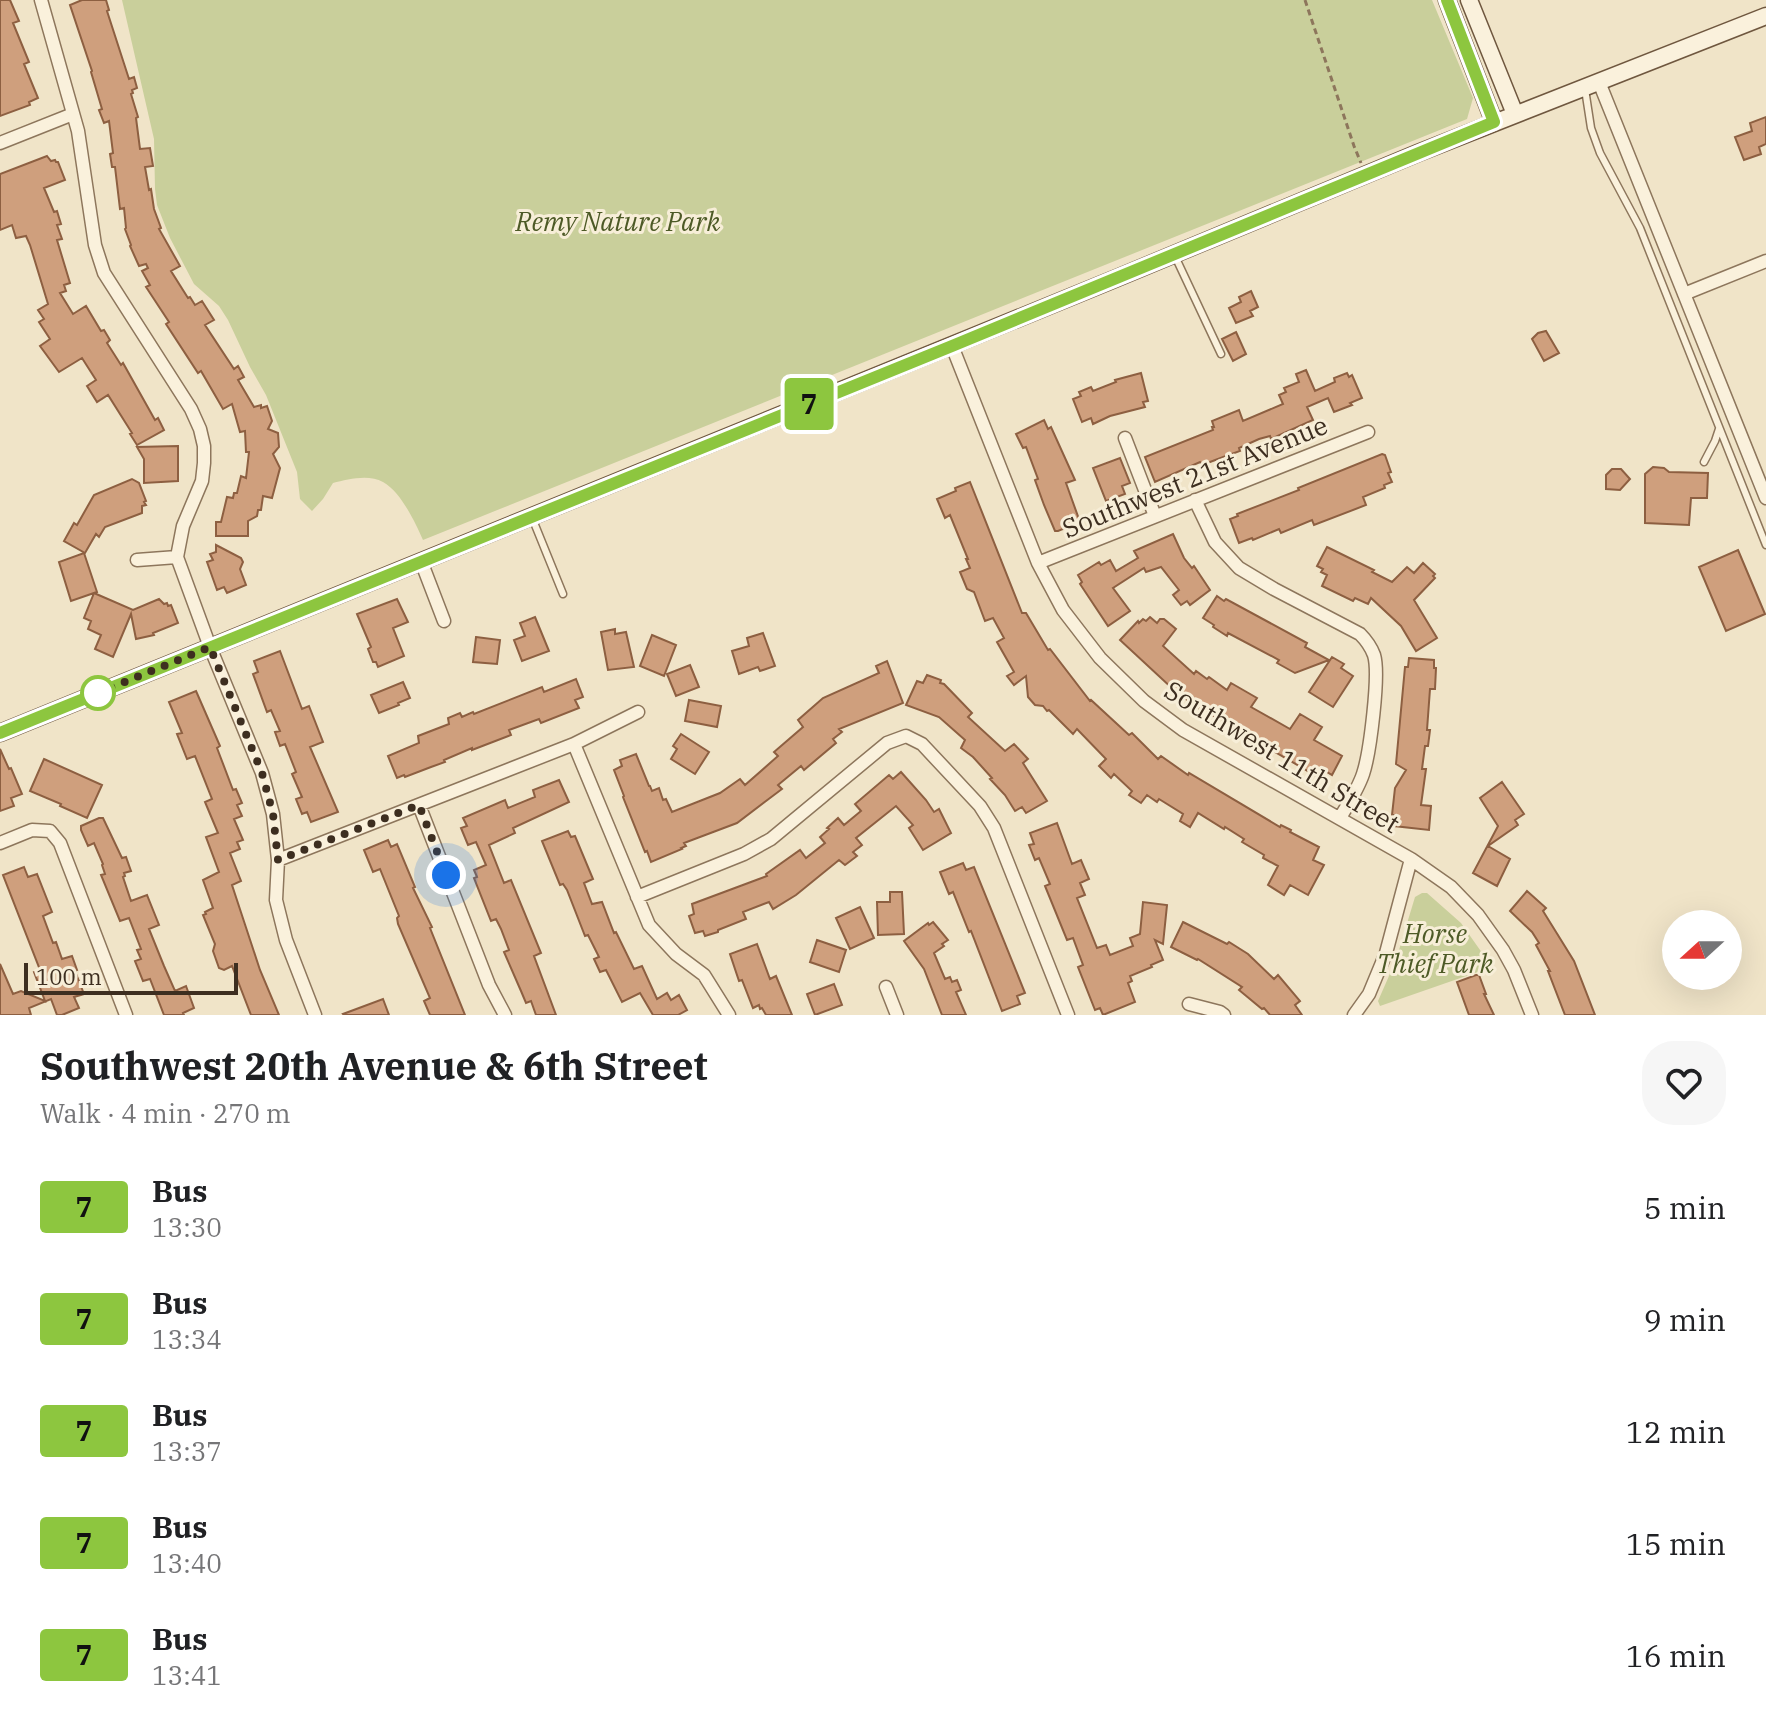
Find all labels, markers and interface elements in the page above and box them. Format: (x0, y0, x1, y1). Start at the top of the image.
park label: Remy Nature Park (515, 204, 721, 238)
line badge: 7 (783, 378, 835, 430)
text: 7 (801, 385, 817, 422)
street label: Southwest 21st Avenue (1057, 407, 1332, 545)
street label: Southwest 11th Street (1159, 672, 1406, 840)
unlabelled marker (81, 676, 115, 710)
your location (426, 855, 466, 895)
north arrow (1662, 910, 1742, 990)
map controls (1662, 910, 1742, 990)
park label: Horse Thief Park (1376, 916, 1494, 980)
scale bar (24, 959, 238, 995)
text: 100 m (36, 962, 102, 991)
text: Southwest 20th Avenue & 6th Street (40, 1041, 708, 1090)
button: heart (1642, 1041, 1726, 1125)
text: Walk · 4 min · 270 m (40, 1096, 291, 1130)
text: Bus (152, 1171, 207, 1210)
text: 7 (76, 1188, 92, 1225)
text: 5 min (1644, 1188, 1726, 1227)
text: 13:30 (152, 1210, 222, 1244)
text: Bus (152, 1283, 207, 1322)
text: 7 (76, 1300, 92, 1337)
text: 9 min (1644, 1300, 1726, 1339)
text: 13:34 (152, 1322, 222, 1356)
text: Bus (152, 1395, 207, 1434)
text: 7 (76, 1412, 92, 1449)
text: 12 min (1626, 1412, 1726, 1451)
text: 13:37 (152, 1434, 222, 1468)
text: Bus (152, 1507, 207, 1546)
text: 7 (76, 1524, 92, 1561)
text: 15 min (1626, 1524, 1726, 1563)
text: 13:40 (152, 1546, 222, 1580)
text: Bus (152, 1619, 207, 1658)
text: 7 (76, 1636, 92, 1673)
text: 16 min (1626, 1636, 1726, 1675)
text: 13:41 (152, 1658, 222, 1692)

